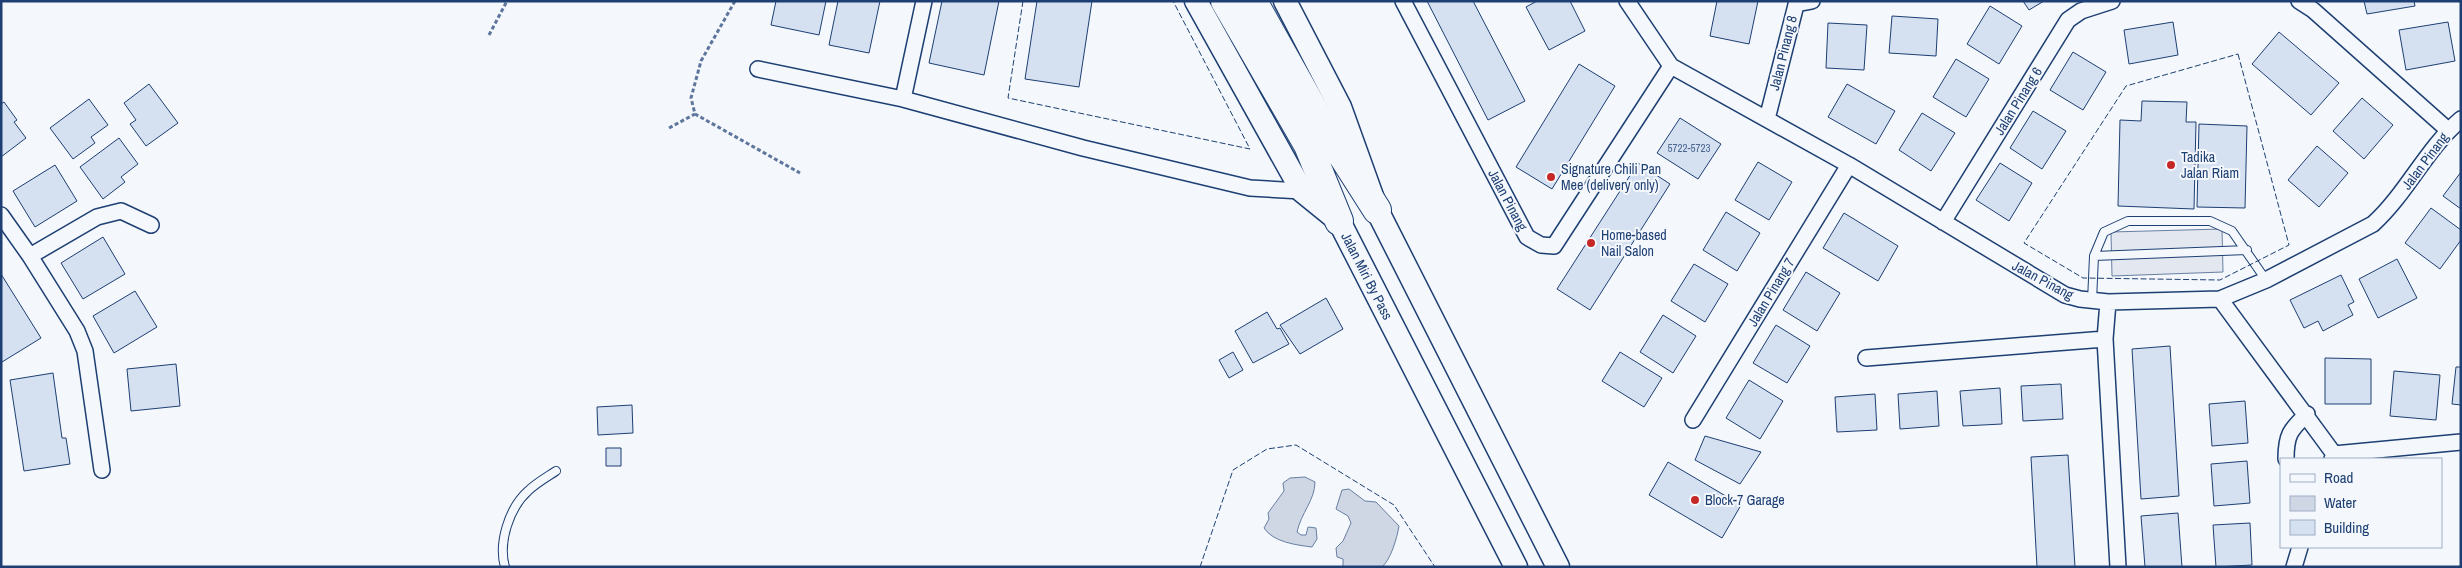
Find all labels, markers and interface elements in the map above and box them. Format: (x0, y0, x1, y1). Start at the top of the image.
street label: Jalan Pinang 8 (1765, 14, 1801, 92)
street label: Jalan Pinang 6 (1990, 64, 2046, 138)
street label: Jalan Pinang (2398, 128, 2453, 193)
house number: 5722-5723 (1667, 141, 1711, 155)
place label: Tadika Jalan Riam (2181, 148, 2239, 182)
marker: Tadika Jalan Riam (2165, 159, 2177, 171)
place label: Signature Chili Pan Mee (delivery only) (1561, 160, 1661, 194)
street label: Jalan Pinang (1484, 166, 1532, 234)
marker: Signature Chili Pan Mee (delivery only) (1545, 171, 1557, 183)
place label: Home-based Nail Salon (1601, 226, 1667, 260)
street label: Jalan Miri By Pass (1337, 229, 1397, 323)
marker: Home-based Nail Salon (1585, 237, 1597, 249)
street label: Jalan Pinang 7 (1744, 255, 1798, 329)
street label: Jalan Pinang (2009, 256, 2077, 304)
legend (2280, 458, 2442, 548)
text: Road (2324, 467, 2353, 488)
place label: Block-7 Garage (1705, 491, 1785, 509)
text: Water (2324, 492, 2356, 513)
marker: Block-7 Garage (1689, 494, 1701, 506)
text: Building (2324, 517, 2369, 538)

